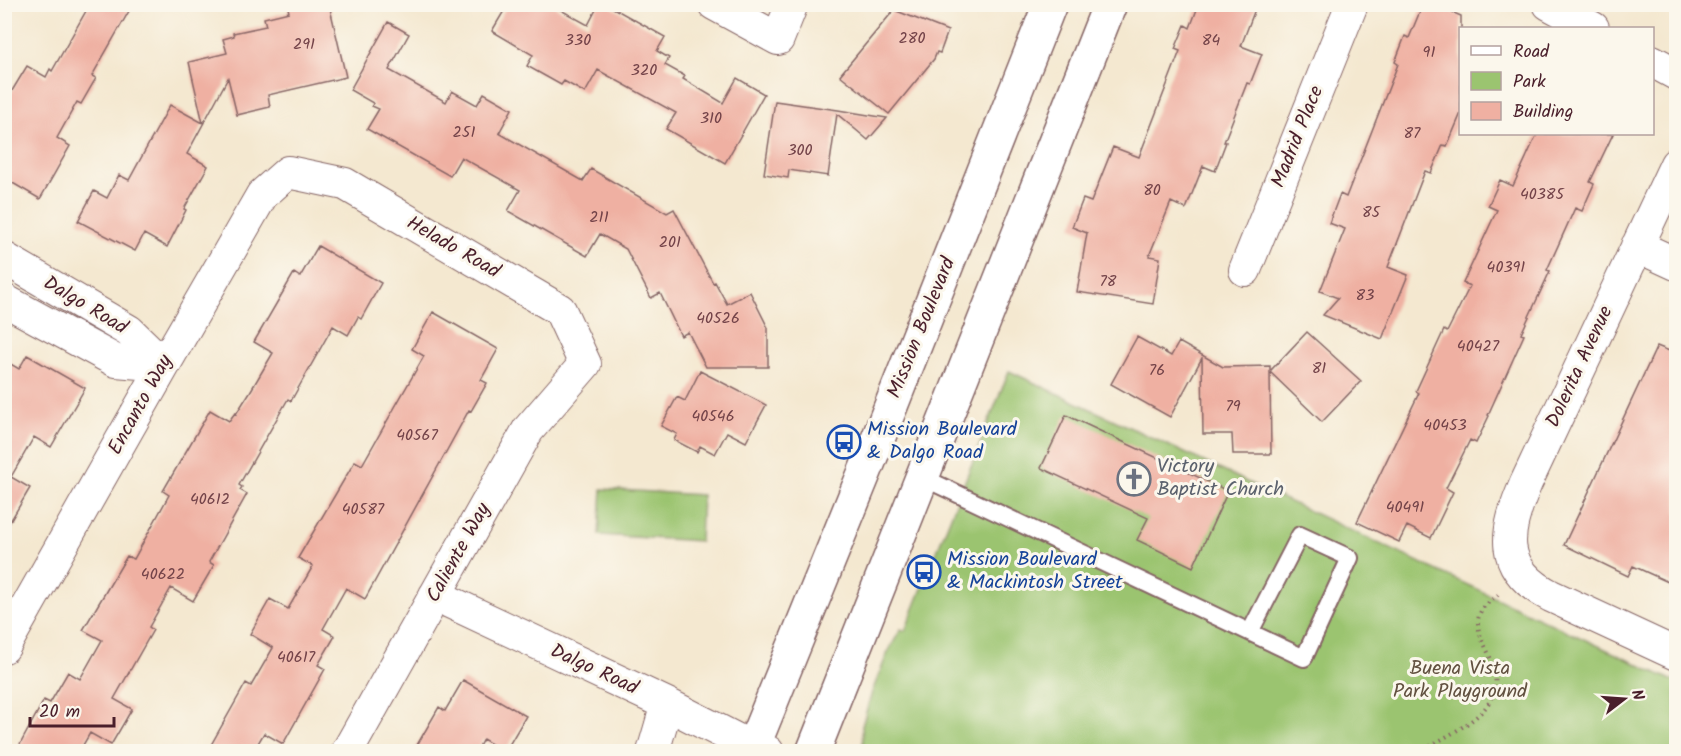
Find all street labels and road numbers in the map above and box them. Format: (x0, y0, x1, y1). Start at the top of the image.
street label: Madrid Place (1263, 81, 1333, 193)
street label: Helado Road (400, 208, 507, 288)
street label: Mission Boulevard (879, 252, 965, 403)
street label: Dalgo Road (37, 268, 134, 344)
street label: Dolerita Avenue (1538, 301, 1622, 433)
street label: Encanto Way (100, 348, 182, 461)
street label: Caliente Way (418, 497, 500, 609)
street label: Dalgo Road (545, 636, 644, 705)

